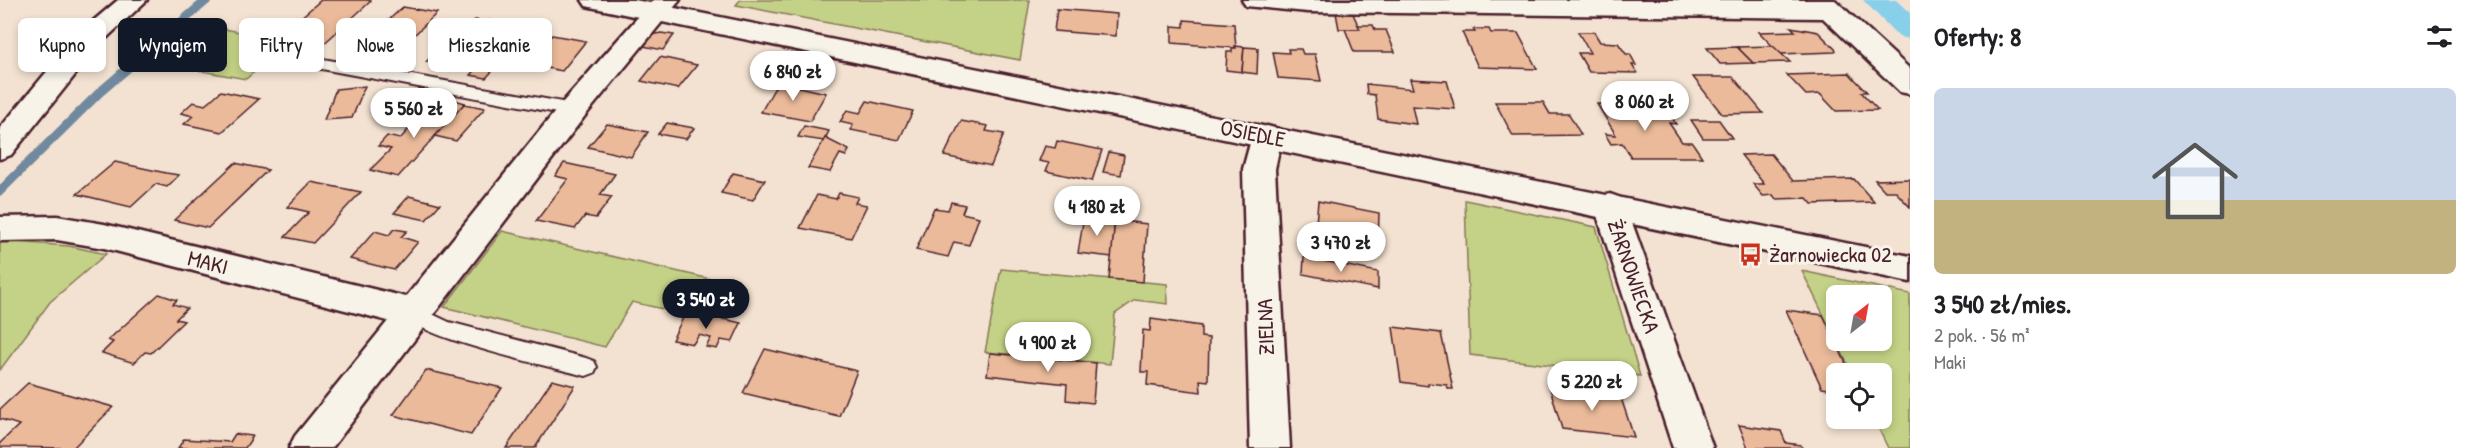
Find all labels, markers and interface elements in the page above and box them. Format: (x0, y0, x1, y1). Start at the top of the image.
chip: Kupno (18, 18, 106, 72)
chip: Wynajem (118, 18, 227, 72)
chip: Filtry (239, 18, 324, 72)
chip: Nowe (336, 18, 416, 72)
chip: Mieszkanie (428, 18, 552, 72)
text: Oferty: 8 (1934, 19, 2021, 54)
icon: filters (2423, 20, 2456, 53)
pin: 6 840 zł (731, 51, 855, 102)
text: 6 840 zł (764, 57, 822, 84)
pin: 8 060 zł (1583, 81, 1707, 132)
text: 8 060 zł (1615, 87, 1675, 114)
pin: 5 560 zł (352, 88, 476, 139)
text: 5 560 zł (384, 94, 444, 121)
street label: OSIEDLE (1218, 112, 1288, 154)
icon: home (2141, 127, 2249, 235)
pin: 4 180 zł (1035, 186, 1159, 237)
text: 4 180 zł (1068, 192, 1126, 219)
street label: ŻARNOWIECKA (1601, 215, 1668, 337)
pin: 3 470 zł (1279, 222, 1403, 273)
text: 3 470 zł (1311, 228, 1371, 255)
place label: Żarnowiecka 02 (1769, 239, 1892, 269)
bus stop icon: Żarnowiecka 02 (1738, 241, 1764, 267)
street label: MAKI (185, 243, 231, 281)
pin: 3 540 zł (644, 279, 768, 330)
text: 3 540 zł (676, 285, 736, 312)
north arrow (1826, 285, 1892, 351)
map controls (1826, 285, 1892, 429)
text: 3 540 zł/mies. (1934, 286, 2071, 321)
street label: ZIELNA (1249, 298, 1281, 356)
text: 2 pok. · 56 m² (1934, 321, 2030, 348)
pin: 4 900 zł (986, 322, 1110, 373)
text: 4 900 zł (1019, 328, 1077, 355)
text: Maki (1934, 348, 1967, 375)
pin: 5 220 zł (1530, 361, 1654, 412)
button: locate (1826, 363, 1892, 429)
text: 5 220 zł (1561, 367, 1623, 394)

